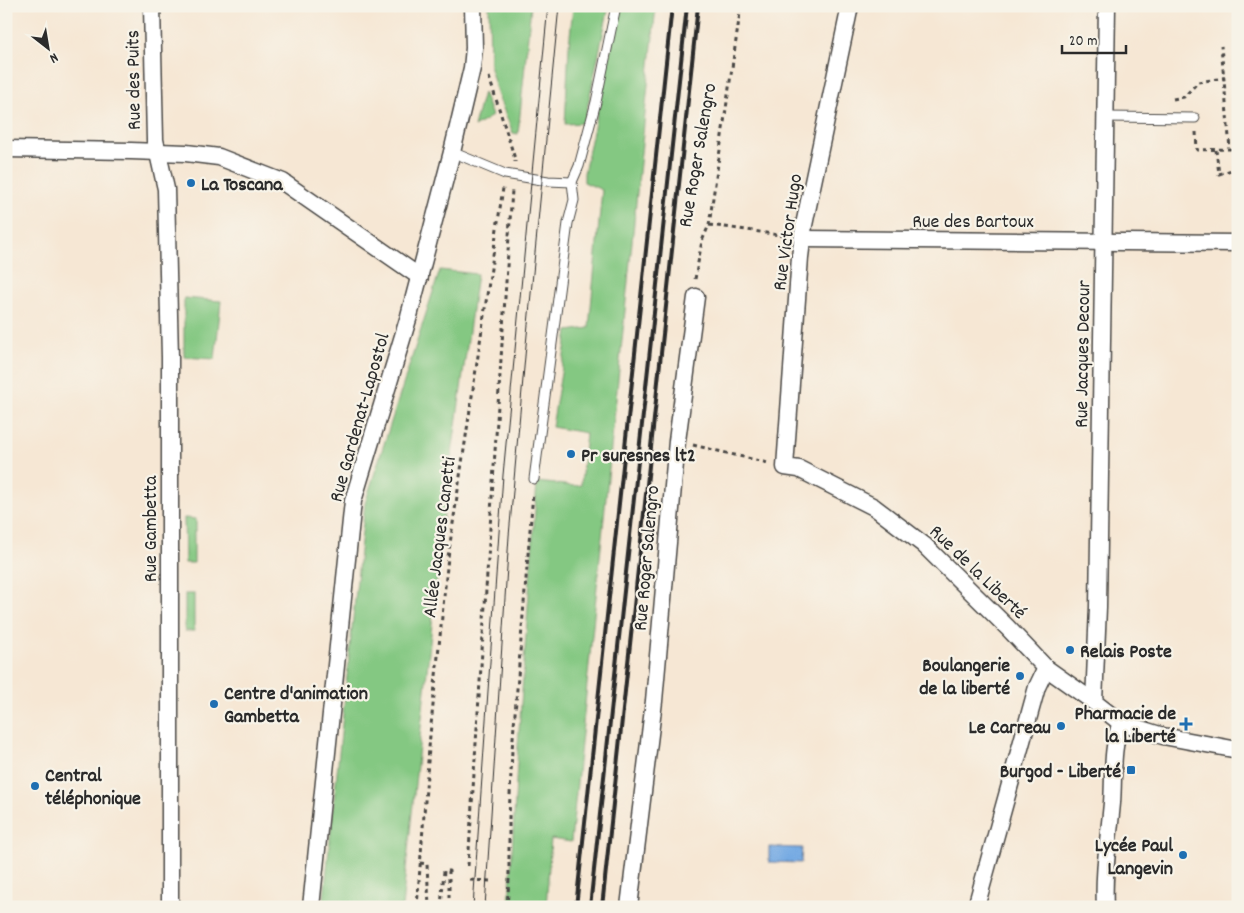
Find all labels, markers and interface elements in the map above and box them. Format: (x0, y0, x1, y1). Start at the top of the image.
north arrow (22, 22, 72, 72)
scale bar (1062, 22, 1125, 54)
street label: Rue des Puits (120, 30, 150, 130)
text: 20 m (1069, 31, 1097, 53)
text: N (45, 47, 62, 68)
street label: Rue Roger Salengro (672, 81, 725, 230)
place label: La Toscana (201, 172, 283, 200)
street label: Rue Victor Hugo (767, 172, 811, 293)
marker: La Toscana (185, 177, 197, 189)
street label: Rue des Bartoux (912, 209, 1034, 237)
street label: Rue Jacques Decour (1069, 279, 1099, 428)
street label: Rue Gardenat-Lapostol (323, 330, 398, 506)
place label: Pr suresnes lt2 (581, 443, 696, 471)
marker: Pr suresnes lt2 (565, 448, 577, 460)
street label: Allée Jacques Canetti (417, 455, 465, 620)
street label: Rue Gambetta (138, 475, 166, 582)
street label: Rue Roger Salengro (628, 484, 668, 632)
street label: Rue de la Liberté (922, 519, 1032, 627)
place label: Relais Poste (1080, 639, 1172, 667)
marker: Relais Poste (1064, 644, 1076, 656)
place label: Boulangerie de la liberté (919, 653, 1010, 704)
marker: Boulangerie de la liberté (1014, 670, 1026, 682)
place label: Centre d'animation Gambetta (224, 681, 368, 732)
marker: Centre d'animation Gambetta (208, 698, 220, 710)
place label: Pharmacie de la Liberté (1075, 701, 1176, 752)
place label: Le Carreau (969, 715, 1051, 743)
marker: Pharmacie de la Liberté (1180, 718, 1192, 730)
marker: Le Carreau (1055, 720, 1067, 732)
place label: Burgod - Liberté (1000, 759, 1121, 787)
place label: Central téléphonique (45, 763, 141, 814)
marker: Burgod - Liberté (1125, 764, 1137, 776)
marker: Central téléphonique (29, 780, 41, 792)
place label: Lycée Paul Langevin (1095, 833, 1173, 884)
marker: Lycée Paul Langevin (1177, 849, 1189, 861)

